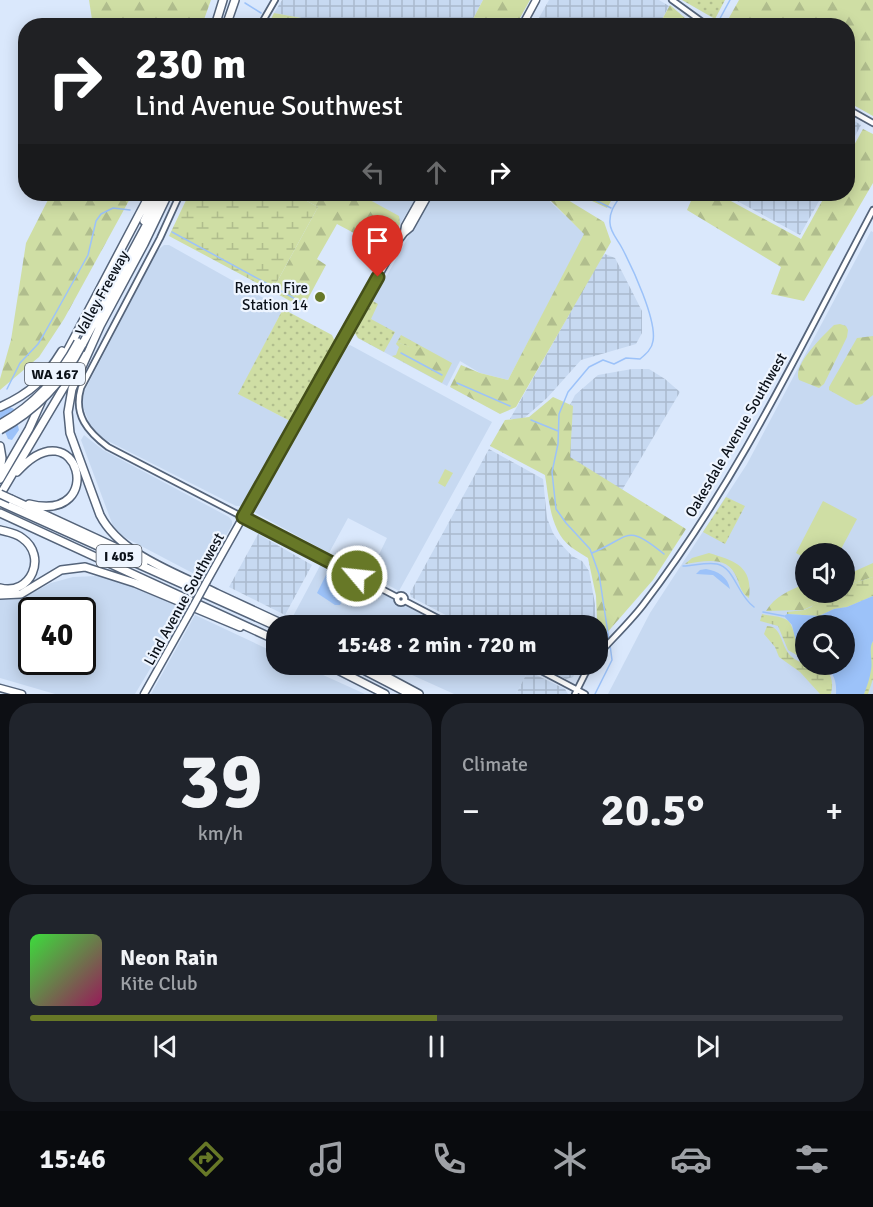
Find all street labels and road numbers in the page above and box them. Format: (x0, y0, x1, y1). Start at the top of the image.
street label: Valley Freeway (71, 247, 133, 339)
street label: Oakesdale Avenue Southwest (681, 350, 791, 520)
road number: WA 167 (25, 363, 85, 385)
street label: Lind Avenue Southwest (140, 530, 228, 668)
road number: I 405 (96, 545, 142, 567)

